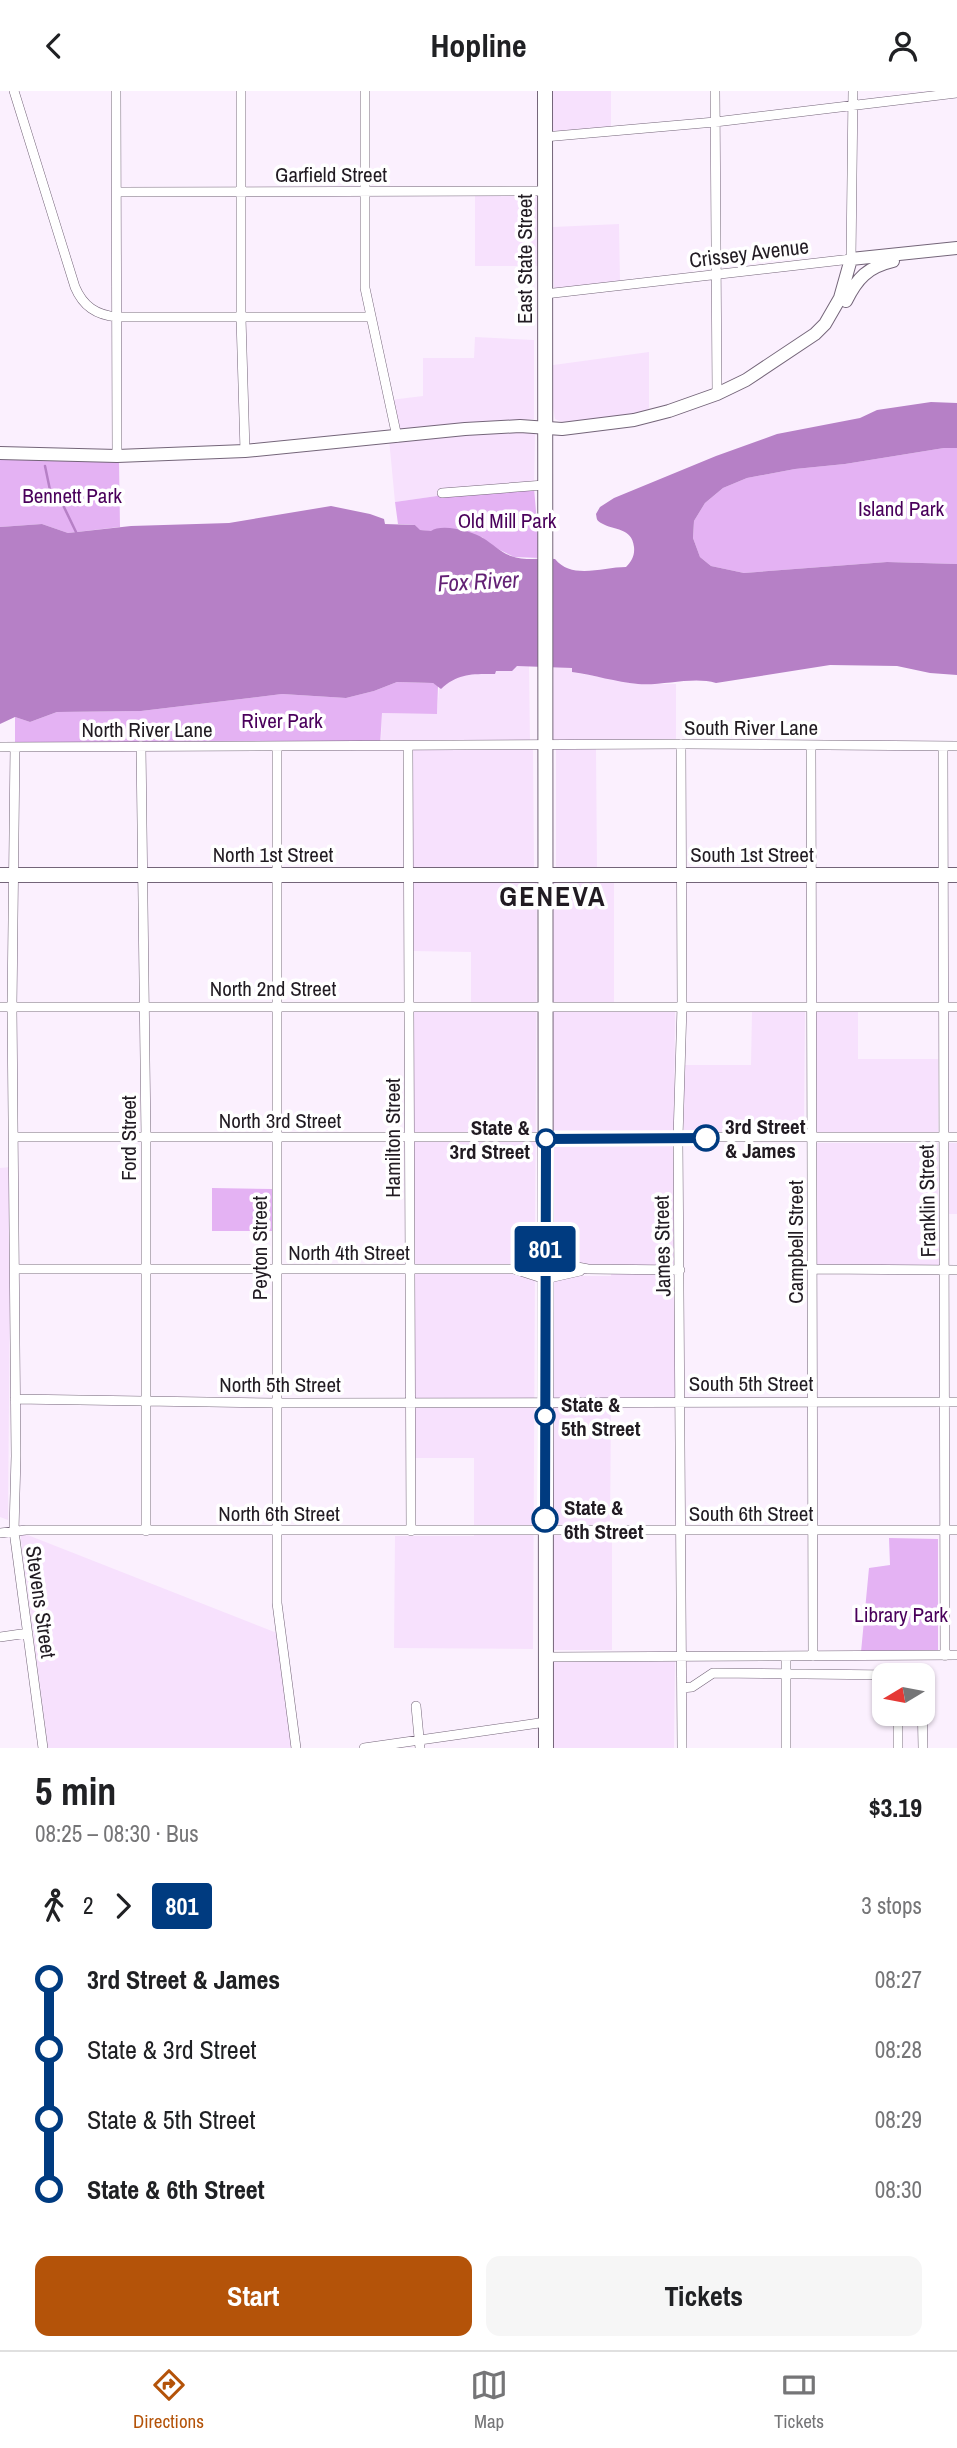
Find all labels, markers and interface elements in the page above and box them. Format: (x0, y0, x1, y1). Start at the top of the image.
text: Hopline (430, 24, 527, 67)
icon: back (35, 27, 73, 65)
icon: person (884, 27, 922, 65)
street label: Garfield Street (275, 160, 387, 189)
street label: East State Street (510, 194, 539, 324)
street label: Crissey Avenue (688, 231, 810, 275)
park label: Bennett Park (22, 481, 122, 510)
park label: Island Park (858, 494, 944, 523)
park label: Old Mill Park (458, 506, 557, 535)
water label: Fox River (437, 563, 520, 599)
park label: River Park (241, 706, 323, 735)
street label: South River Lane (684, 713, 818, 742)
street label: North River Lane (81, 715, 213, 744)
street label: North 1st Street (213, 840, 334, 869)
street label: South 1st Street (690, 840, 814, 869)
district label: GENEVA (499, 877, 607, 915)
street label: North 2nd Street (210, 974, 336, 1003)
street label: Hamilton Street (378, 1078, 407, 1198)
street label: Ford Street (114, 1095, 143, 1181)
street label: North 3rd Street (219, 1106, 341, 1135)
place label: 3rd Street & James (725, 1112, 806, 1165)
place label: State & 3rd Street (450, 1113, 531, 1166)
marker: 3rd Street & James (693, 1125, 719, 1151)
marker: State & 3rd Street (536, 1129, 556, 1149)
street label: Franklin Street (912, 1144, 942, 1258)
street label: Campbell Street (781, 1180, 810, 1304)
street label: James Street (647, 1195, 677, 1297)
street label: Peyton Street (245, 1196, 274, 1300)
line badge: 801 (505, 1226, 585, 1272)
text: 801 (529, 1233, 561, 1265)
street label: North 4th Street (288, 1238, 410, 1267)
street label: South 5th Street (689, 1369, 813, 1398)
street label: North 5th Street (219, 1370, 341, 1399)
place label: State & 5th Street (561, 1390, 641, 1443)
marker: State & 5th Street (535, 1406, 555, 1426)
place label: State & 6th Street (564, 1493, 644, 1546)
street label: North 6th Street (218, 1499, 340, 1528)
street label: South 6th Street (689, 1499, 813, 1528)
marker: State & 6th Street (532, 1506, 558, 1532)
street label: Stevens Street (19, 1544, 63, 1660)
park label: Library Park (854, 1600, 948, 1629)
north arrow (872, 1663, 934, 1725)
map controls (872, 1663, 935, 1726)
text: 5 min (35, 1766, 116, 1817)
text: $3.19 (869, 1790, 922, 1825)
text: 08:25 – 08:30 · Bus (35, 1818, 199, 1849)
icon: walk (35, 1887, 73, 1925)
icon: forward (104, 1887, 142, 1925)
text: 2 (83, 1890, 94, 1921)
text: 801 (166, 1890, 198, 1922)
text: 3 stops (861, 1890, 922, 1921)
text: 3rd Street & James (87, 1962, 280, 1997)
text: 08:27 (875, 1964, 922, 1995)
text: State & 3rd Street (87, 2032, 257, 2067)
text: 08:28 (875, 2034, 922, 2065)
text: State & 5th Street (87, 2102, 255, 2137)
text: 08:29 (875, 2104, 922, 2135)
text: State & 6th Street (87, 2172, 265, 2207)
text: 08:30 (875, 2174, 922, 2205)
button: Start (35, 2256, 472, 2336)
button: Tickets (486, 2256, 922, 2336)
tab: Directions (133, 2366, 204, 2434)
tab: Map (470, 2366, 508, 2434)
tab: Tickets (774, 2366, 824, 2434)

